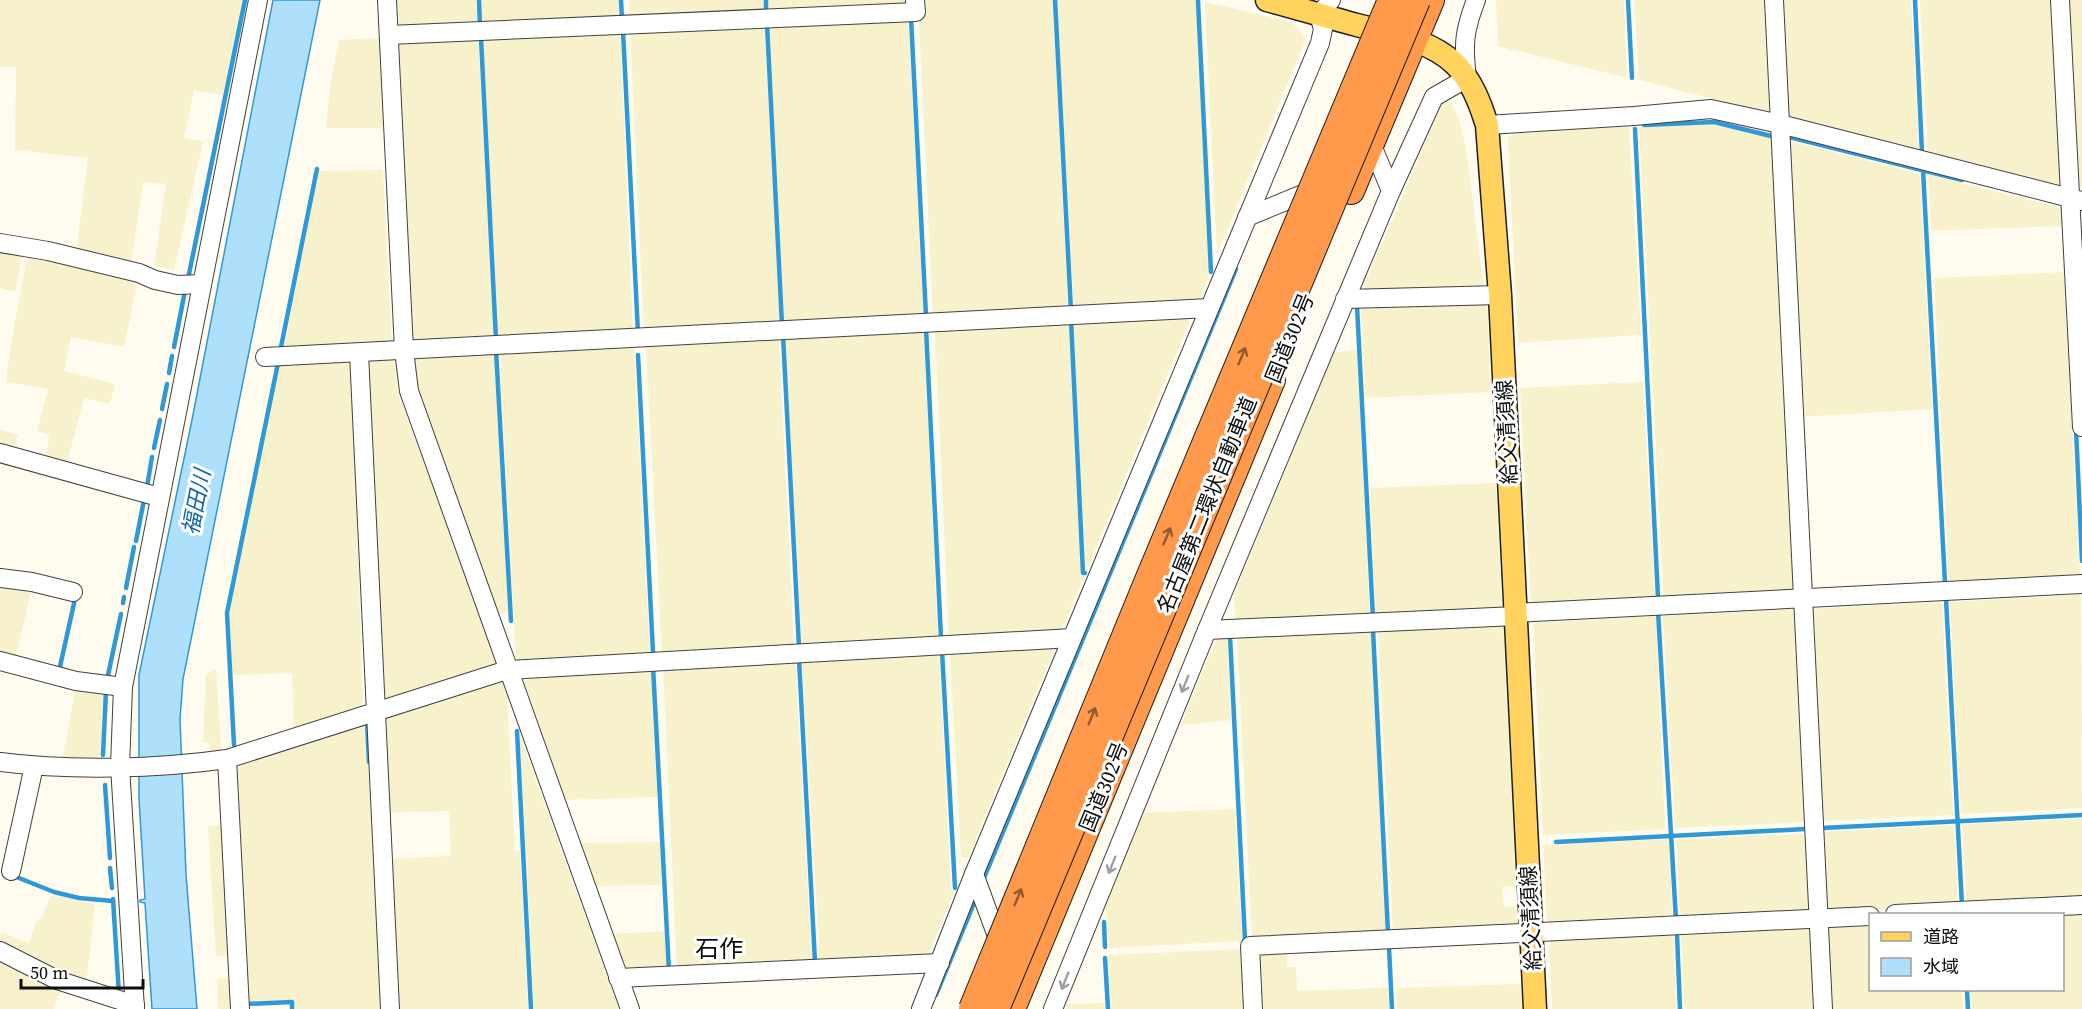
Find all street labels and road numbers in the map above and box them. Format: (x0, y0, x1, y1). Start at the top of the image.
street label: 国道302号 (1258, 289, 1321, 387)
street label: 給父清須線 (1489, 379, 1524, 485)
street label: 名古屋第二環状自動車道 (1150, 392, 1263, 617)
street label: 国道302号 (1072, 738, 1135, 836)
street label: 給父清須線 (1513, 865, 1548, 971)

